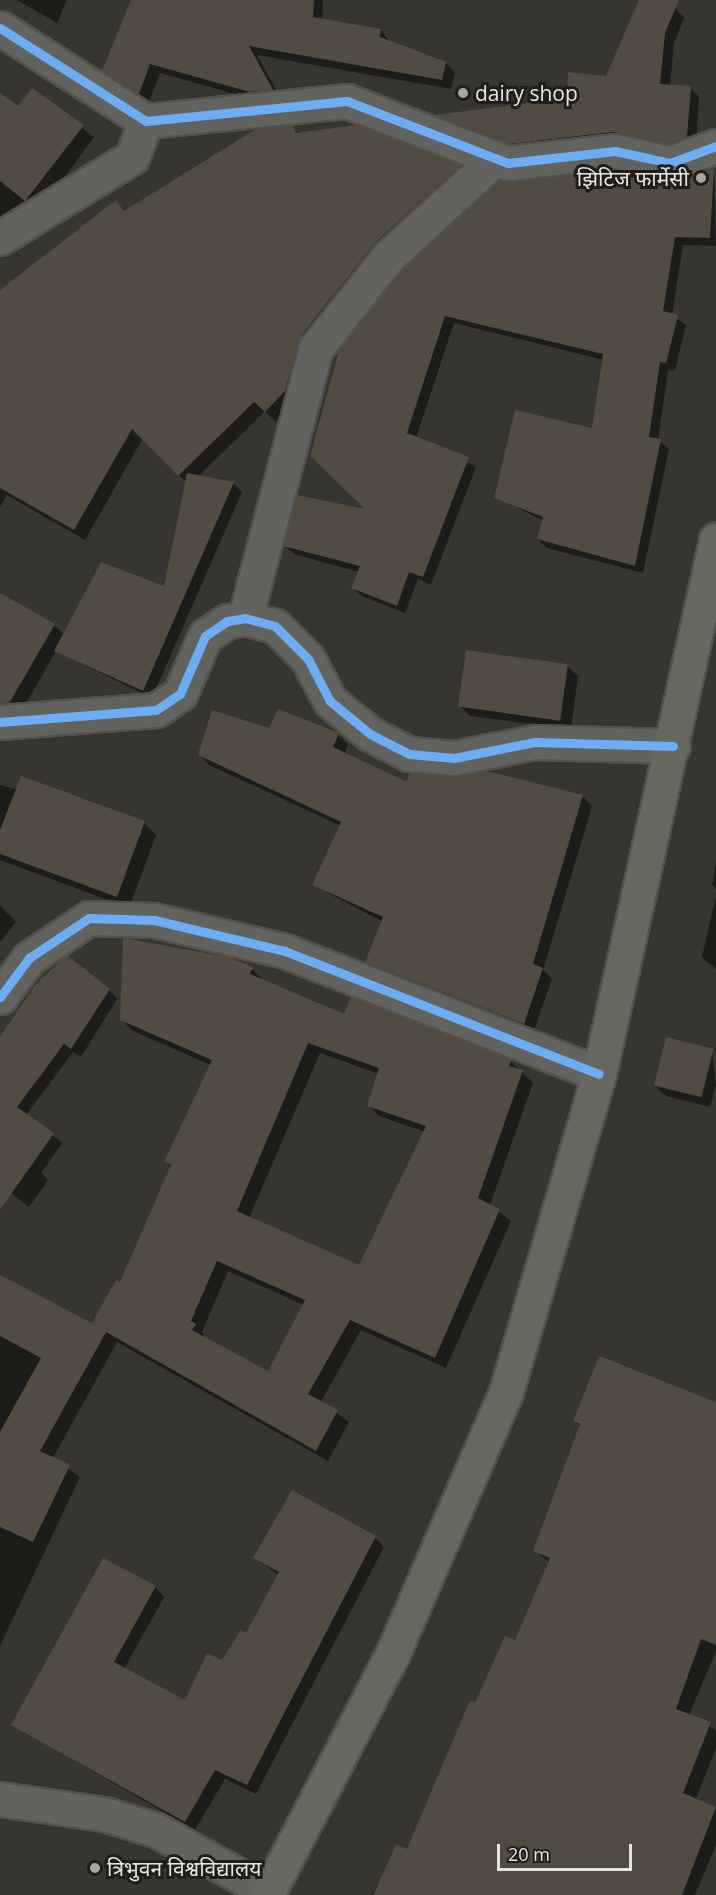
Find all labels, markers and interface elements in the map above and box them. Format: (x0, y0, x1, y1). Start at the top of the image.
place label: dairy shop (475, 80, 578, 106)
marker: dairy shop (456, 86, 470, 100)
place label: झिटिज फार्मेसी (577, 165, 689, 191)
marker: झिटिज फार्मेसी (694, 171, 708, 185)
scale bar (500, 1832, 635, 1870)
text: 20 m (508, 1842, 550, 1866)
place label: त्रिभुवन विश्वविद्यालय (107, 1855, 261, 1881)
marker: त्रिभुवन विश्वविद्यालय (88, 1861, 102, 1875)

